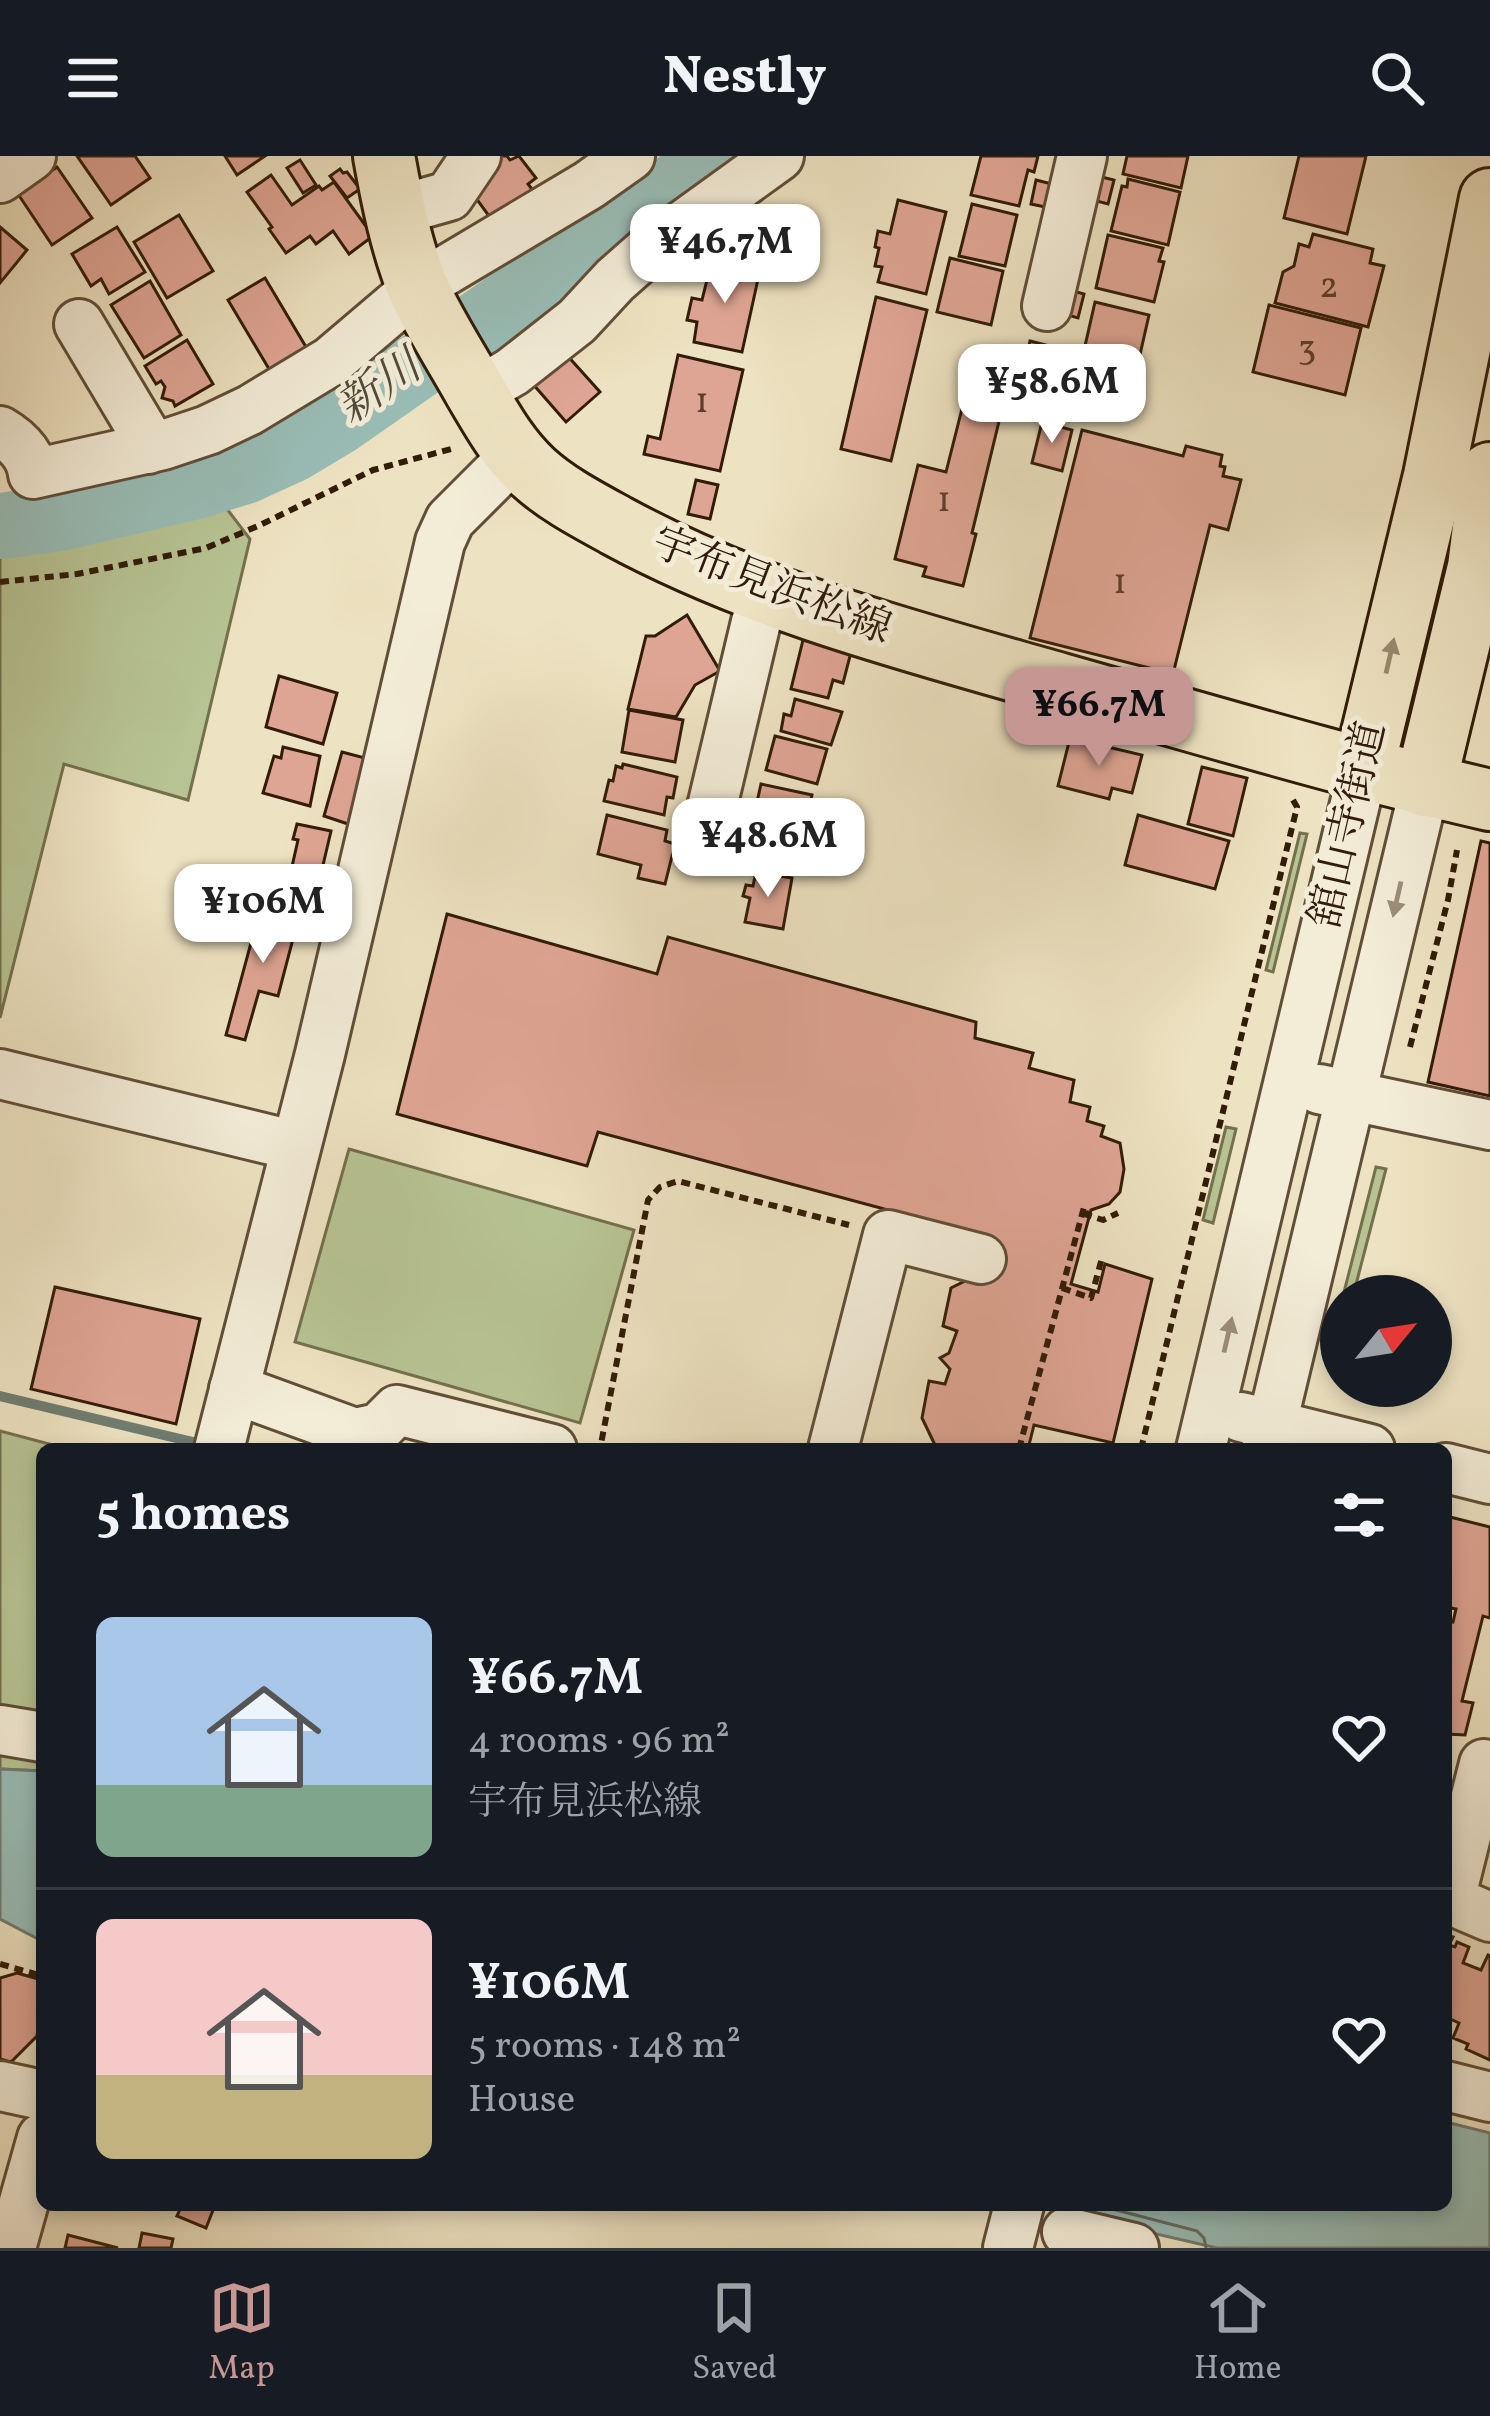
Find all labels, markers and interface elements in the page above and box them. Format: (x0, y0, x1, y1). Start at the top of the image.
text: Nestly (663, 41, 827, 116)
icon: menu (60, 45, 126, 111)
icon: search (1364, 45, 1430, 111)
pin: ¥46.7M (627, 204, 823, 306)
text: ¥46.7M (657, 216, 793, 270)
house number: 2 (1319, 263, 1339, 313)
house number: 3 (1298, 325, 1316, 375)
water label: 新川 (325, 335, 439, 441)
pin: ¥58.6M (954, 344, 1150, 446)
text: ¥58.6M (985, 356, 1119, 410)
house number: 1 (695, 378, 709, 428)
house number: 1 (937, 477, 951, 527)
street label: 宇布見浜松線 (643, 515, 899, 661)
house number: 1 (1113, 559, 1127, 609)
one-way arrow (1382, 636, 1401, 674)
pin: ¥66.7M (1001, 667, 1197, 769)
text: ¥66.7M (1032, 679, 1166, 733)
street label: 舘山寺街道 (1298, 716, 1402, 934)
pin: ¥48.6M (670, 798, 866, 900)
text: ¥48.6M (699, 810, 837, 864)
pin: ¥106M (179, 864, 347, 966)
text: ¥106M (201, 876, 325, 930)
one-way arrow (1387, 881, 1406, 918)
north arrow (1320, 1275, 1452, 1407)
map controls (1320, 1275, 1452, 1407)
one-way arrow (1219, 1317, 1238, 1354)
text: 5 homes (96, 1480, 290, 1551)
icon: filters (1326, 1482, 1392, 1548)
text: ¥66.7M (468, 1644, 643, 1715)
icon: home (192, 1665, 336, 1809)
icon: heart (1326, 1704, 1392, 1770)
text: 4 rooms · 96 m² (468, 1715, 730, 1769)
text: 宇布見浜松線 (468, 1777, 702, 1831)
text: ¥106M (468, 1949, 630, 2020)
icon: home (192, 1967, 336, 2111)
icon: heart (1326, 2006, 1392, 2072)
text: 5 rooms · 148 m² (468, 2020, 741, 2074)
text: House (468, 2074, 575, 2128)
tab: Map (209, 2275, 275, 2393)
tab: Saved (692, 2275, 777, 2393)
tab: Home (1194, 2275, 1281, 2393)

